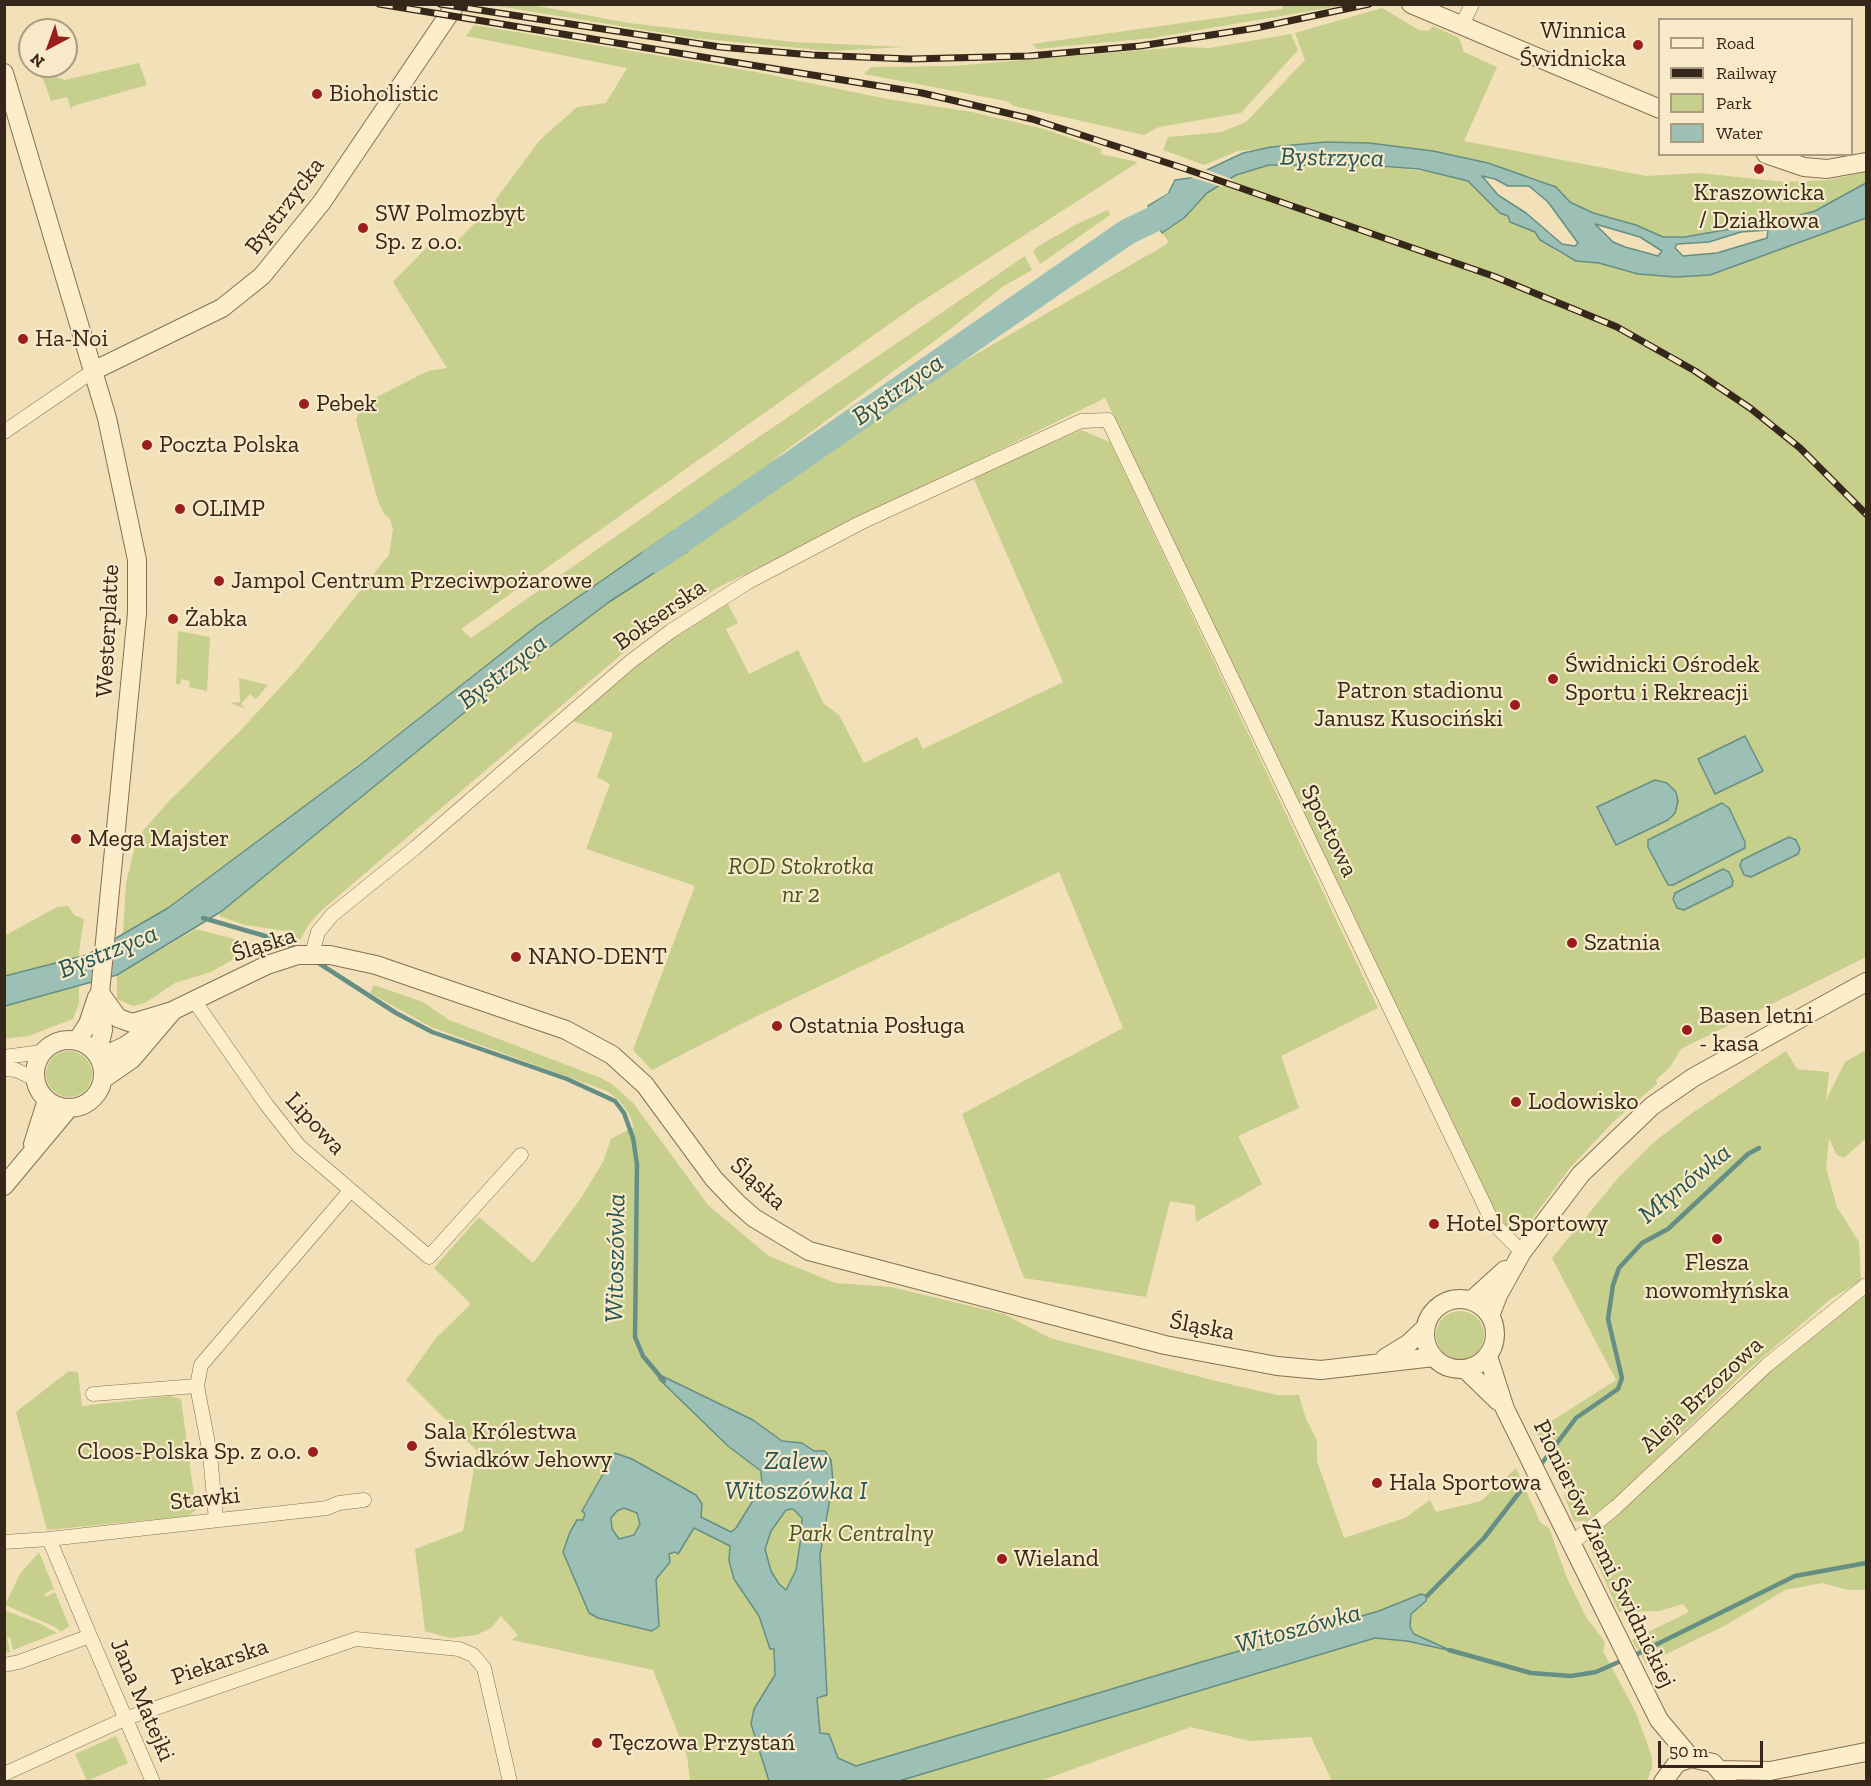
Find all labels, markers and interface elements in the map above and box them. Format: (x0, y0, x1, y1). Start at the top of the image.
place label: Winnica Świdnicka (1519, 17, 1626, 73)
north arrow (18, 18, 78, 78)
legend (1658, 18, 1853, 156)
text: Road (1716, 32, 1755, 54)
marker: Winnica Świdnicka (1631, 38, 1645, 52)
text: N (26, 49, 48, 72)
text: Railway (1716, 62, 1777, 84)
place label: Bioholistic (329, 80, 439, 108)
marker: Bioholistic (310, 87, 324, 101)
text: Park (1716, 92, 1752, 114)
text: Water (1716, 122, 1763, 144)
water label: Bystrzyca (1280, 141, 1384, 175)
street label: Bystrzycka (239, 152, 331, 260)
marker: Kraszowicka / Działkowa (1752, 162, 1766, 176)
place label: Kraszowicka / Działkowa (1693, 179, 1825, 235)
place label: SW Polmozbyt Sp. z o.o. (375, 200, 525, 256)
marker: SW Polmozbyt Sp. z o.o. (356, 221, 370, 235)
place label: Ha-Noi (35, 325, 108, 353)
marker: Ha-Noi (16, 332, 30, 346)
water label: Bystrzyca (846, 347, 950, 433)
place label: Pebek (316, 390, 377, 418)
marker: Pebek (297, 397, 311, 411)
place label: Poczta Polska (159, 431, 299, 459)
marker: Poczta Polska (140, 438, 154, 452)
place label: OLIMP (192, 495, 265, 523)
marker: OLIMP (173, 502, 187, 516)
street label: Westerplatte (90, 564, 126, 698)
place label: Jampol Centrum Przeciwpożarowe (231, 567, 592, 595)
street label: Bokserska (608, 573, 712, 657)
marker: Jampol Centrum Przeciwpożarowe (212, 574, 226, 588)
place label: Żabka (185, 605, 247, 633)
marker: Żabka (166, 612, 180, 626)
water label: Bystrzyca (452, 628, 554, 716)
place label: Świdnicki Ośrodek Sportu i Rekreacji (1565, 651, 1759, 707)
marker: Świdnicki Ośrodek Sportu i Rekreacji (1546, 672, 1560, 686)
place label: Patron stadionu Janusz Kusociński (1314, 677, 1503, 733)
marker: Patron stadionu Janusz Kusociński (1508, 698, 1522, 712)
street label: Sportowa (1294, 780, 1364, 882)
place label: Mega Majster (88, 825, 229, 853)
marker: Mega Majster (69, 832, 83, 846)
park label: ROD Stokrotka nr 2 (728, 853, 874, 909)
water label: Bystrzyca (54, 918, 162, 986)
street label: Śląska (228, 921, 300, 969)
place label: Szatnia (1584, 929, 1660, 957)
marker: Szatnia (1565, 936, 1579, 950)
place label: NANO-DENT (528, 943, 667, 971)
marker: NANO-DENT (509, 950, 523, 964)
place label: Basen letni - kasa (1699, 1002, 1813, 1058)
place label: Ostatnia Posługa (789, 1012, 965, 1040)
marker: Ostatnia Posługa (770, 1019, 784, 1033)
marker: Basen letni - kasa (1680, 1023, 1694, 1037)
street label: Lipowa (279, 1087, 351, 1161)
place label: Lodowisko (1528, 1088, 1639, 1116)
marker: Lodowisko (1509, 1095, 1523, 1109)
water label: Młynówka (1632, 1137, 1738, 1231)
street label: Śląska (724, 1151, 792, 1217)
water label: Witoszówka (599, 1193, 633, 1323)
place label: Hotel Sportowy (1446, 1210, 1608, 1238)
marker: Hotel Sportowy (1427, 1217, 1441, 1231)
marker: Flesza nowomłyńska (1710, 1232, 1724, 1246)
place label: Flesza nowomłyńska (1645, 1249, 1789, 1305)
street label: Śląska (1167, 1307, 1237, 1347)
street label: Aleja Brzozowa (1635, 1331, 1769, 1459)
street label: Pionierów Ziemi Świdnickiej (1527, 1415, 1681, 1693)
place label: Sala Królestwa Świadków Jehowy (424, 1418, 612, 1474)
place label: Cloos-Polska Sp. z o.o. (77, 1438, 301, 1466)
marker: Sala Królestwa Świadków Jehowy (405, 1439, 419, 1453)
marker: Cloos-Polska Sp. z o.o. (306, 1445, 320, 1459)
water label: Zalew Witoszówka I (725, 1446, 867, 1508)
place label: Hala Sportowa (1389, 1469, 1541, 1497)
marker: Hala Sportowa (1370, 1476, 1384, 1490)
street label: Stawki (169, 1481, 241, 1517)
park label: Park Centralny (788, 1520, 934, 1548)
place label: Wieland (1014, 1545, 1099, 1573)
marker: Wieland (995, 1552, 1009, 1566)
water label: Witoszówka (1232, 1597, 1364, 1661)
street label: Piekarska (168, 1632, 272, 1692)
street label: Jana Matejki (103, 1634, 181, 1766)
place label: Tęczowa Przystań (609, 1729, 795, 1757)
scale bar (1661, 1729, 1766, 1767)
marker: Tęczowa Przystań (590, 1736, 604, 1750)
text: 50 m (1669, 1740, 1708, 1762)

